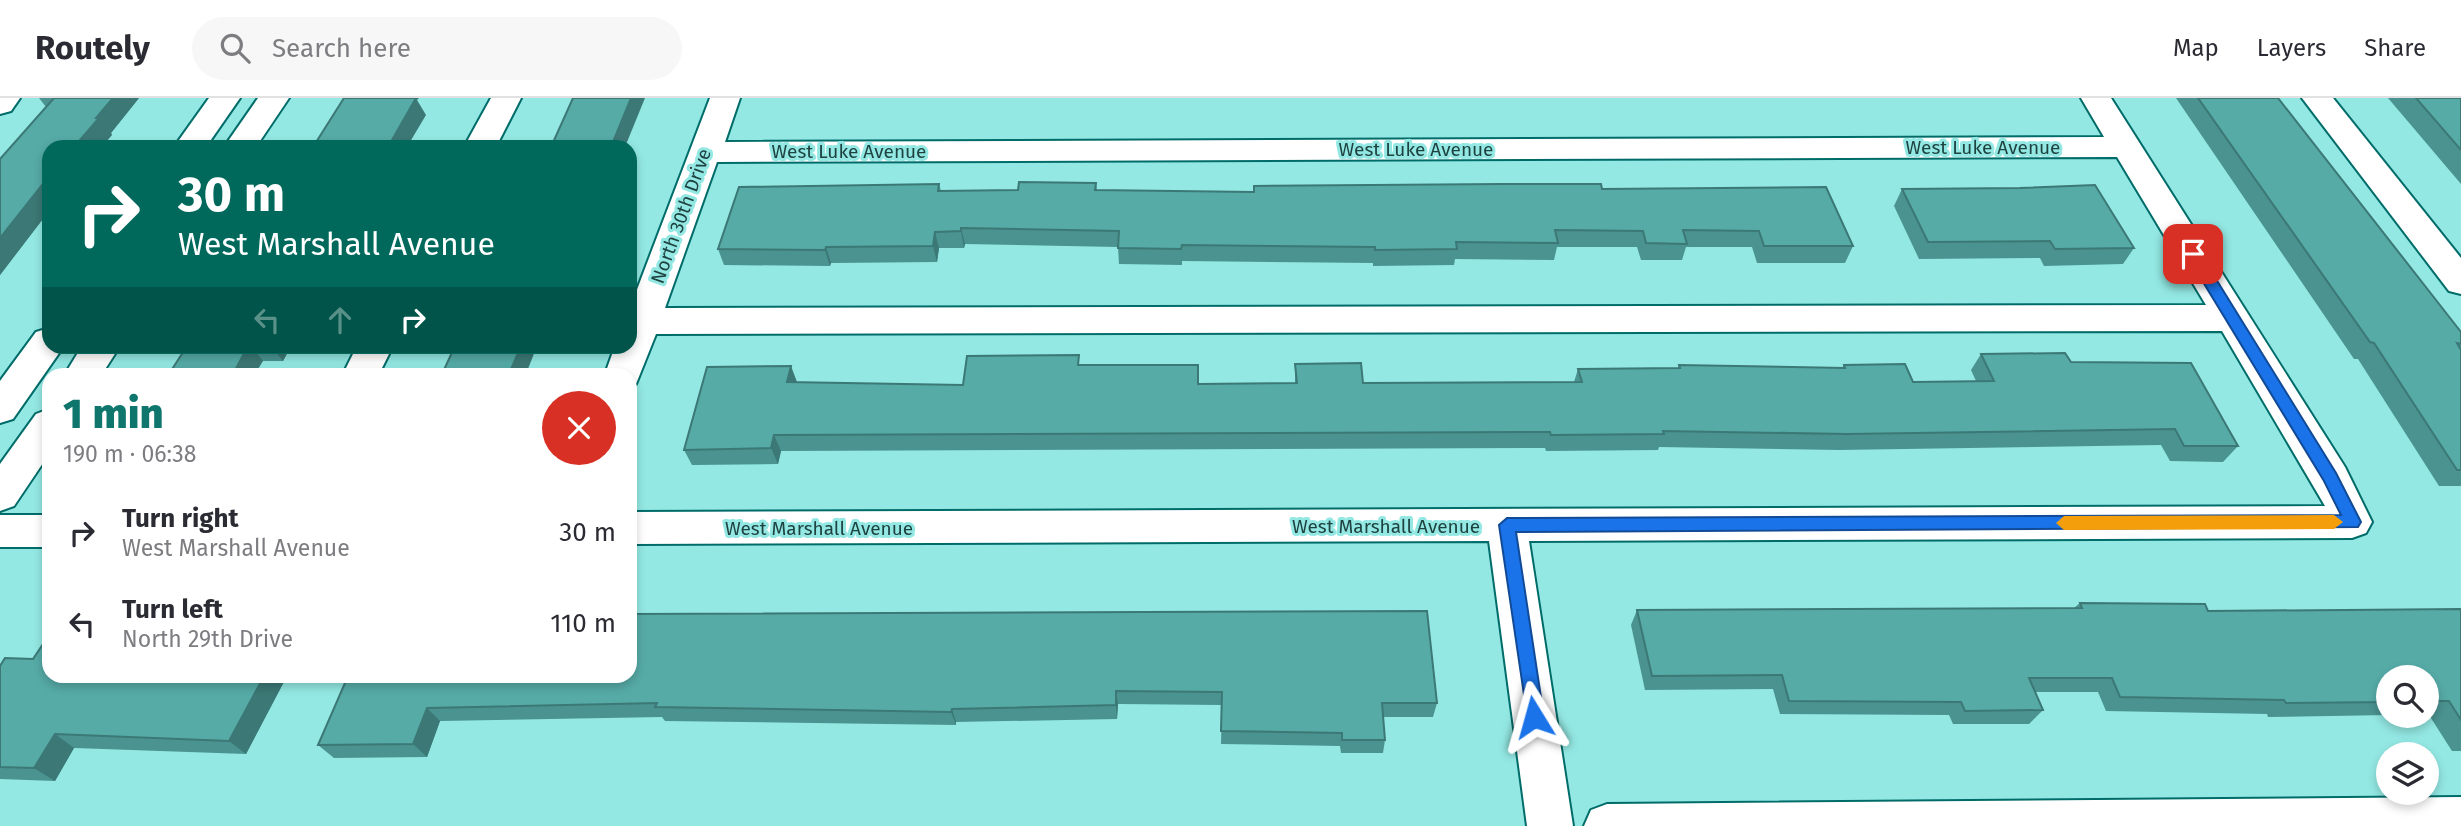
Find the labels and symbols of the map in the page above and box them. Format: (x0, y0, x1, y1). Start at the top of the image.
street label: West Luke Avenue (1906, 136, 2060, 159)
street label: West Luke Avenue (1339, 138, 1493, 161)
street label: West Luke Avenue (772, 140, 926, 163)
street label: North 30th Drive (646, 145, 716, 287)
pin (2163, 224, 2223, 284)
street label: West Marshall Avenue (1292, 515, 1480, 538)
street label: West Marshall Avenue (725, 517, 913, 540)
position arrow (1497, 680, 1571, 754)

